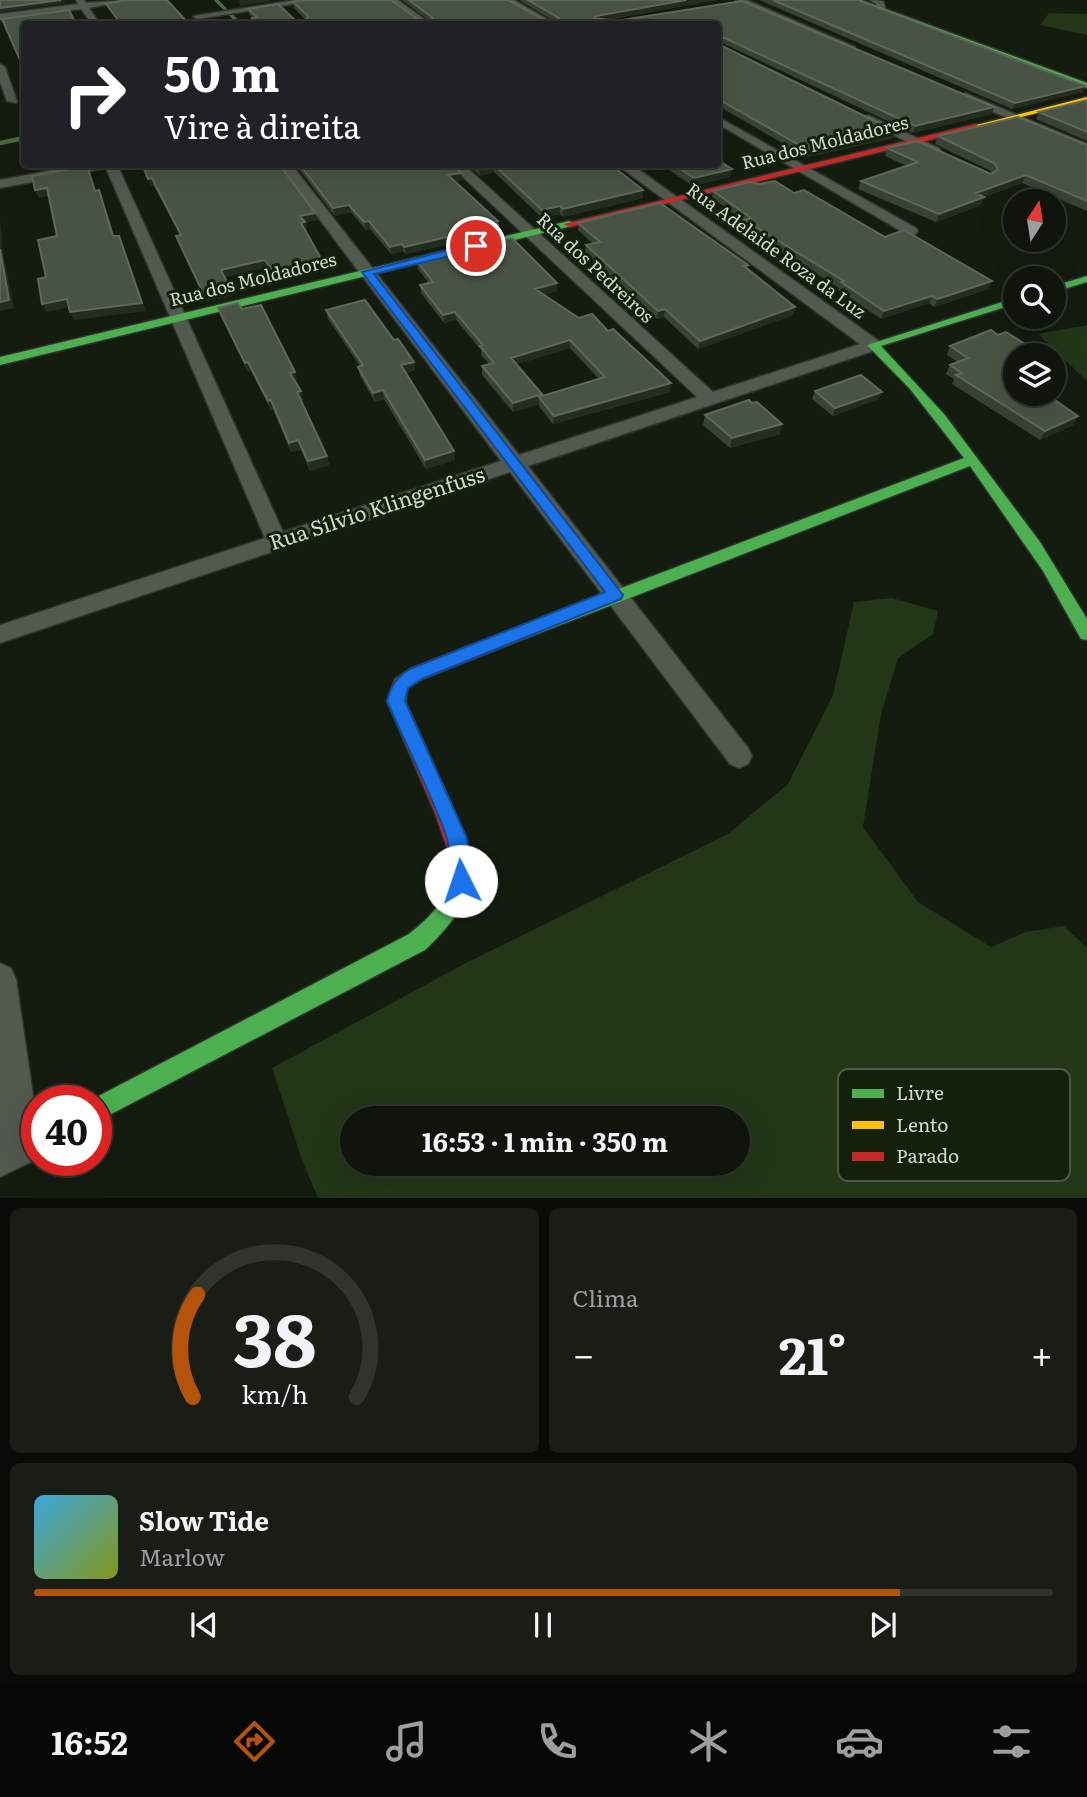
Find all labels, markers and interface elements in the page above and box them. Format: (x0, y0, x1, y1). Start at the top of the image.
text: 50 m (164, 34, 280, 107)
icon: right (49, 49, 140, 140)
text: Vire à direita (164, 101, 361, 149)
street label: Rua dos Moldadores (738, 108, 911, 175)
street label: Rua Adelaide Roza da Luz (682, 175, 872, 324)
north arrow (1003, 189, 1066, 252)
map controls (1003, 189, 1066, 406)
street label: Rua dos Pedreiros (531, 205, 661, 328)
pin (446, 216, 506, 276)
icon: arrive (457, 227, 495, 265)
street label: Rua dos Moldadores (166, 245, 339, 312)
button: search (1003, 266, 1066, 329)
button: layers (1003, 343, 1066, 406)
street label: Rua Sílvio Klingenfuss (264, 457, 488, 556)
position arrow (424, 844, 498, 918)
legend (838, 1069, 1070, 1181)
text: Livre (896, 1078, 944, 1106)
speed limit sign: 40 (21, 1085, 112, 1176)
text: Lento (896, 1110, 949, 1138)
text: 16:53 · 1 min · 350 m (422, 1121, 668, 1160)
text: Parado (896, 1141, 959, 1169)
text: Clima (573, 1280, 638, 1314)
text: 38 (233, 1281, 316, 1389)
text: 21° (779, 1314, 847, 1391)
text: − (573, 1324, 595, 1381)
text: + (1031, 1324, 1053, 1381)
text: km/h (241, 1374, 308, 1411)
text: Slow Tide (139, 1500, 269, 1539)
text: Marlow (139, 1539, 225, 1573)
icon: previous (185, 1606, 223, 1644)
icon: pause (524, 1606, 562, 1644)
icon: next (864, 1606, 902, 1644)
text: 16:52 (51, 1717, 128, 1765)
icon: directions (230, 1717, 279, 1766)
icon: music (382, 1717, 431, 1766)
icon: phone (533, 1717, 582, 1766)
icon: climate (684, 1717, 733, 1766)
icon: car (835, 1717, 884, 1766)
icon: filters (987, 1717, 1036, 1766)

